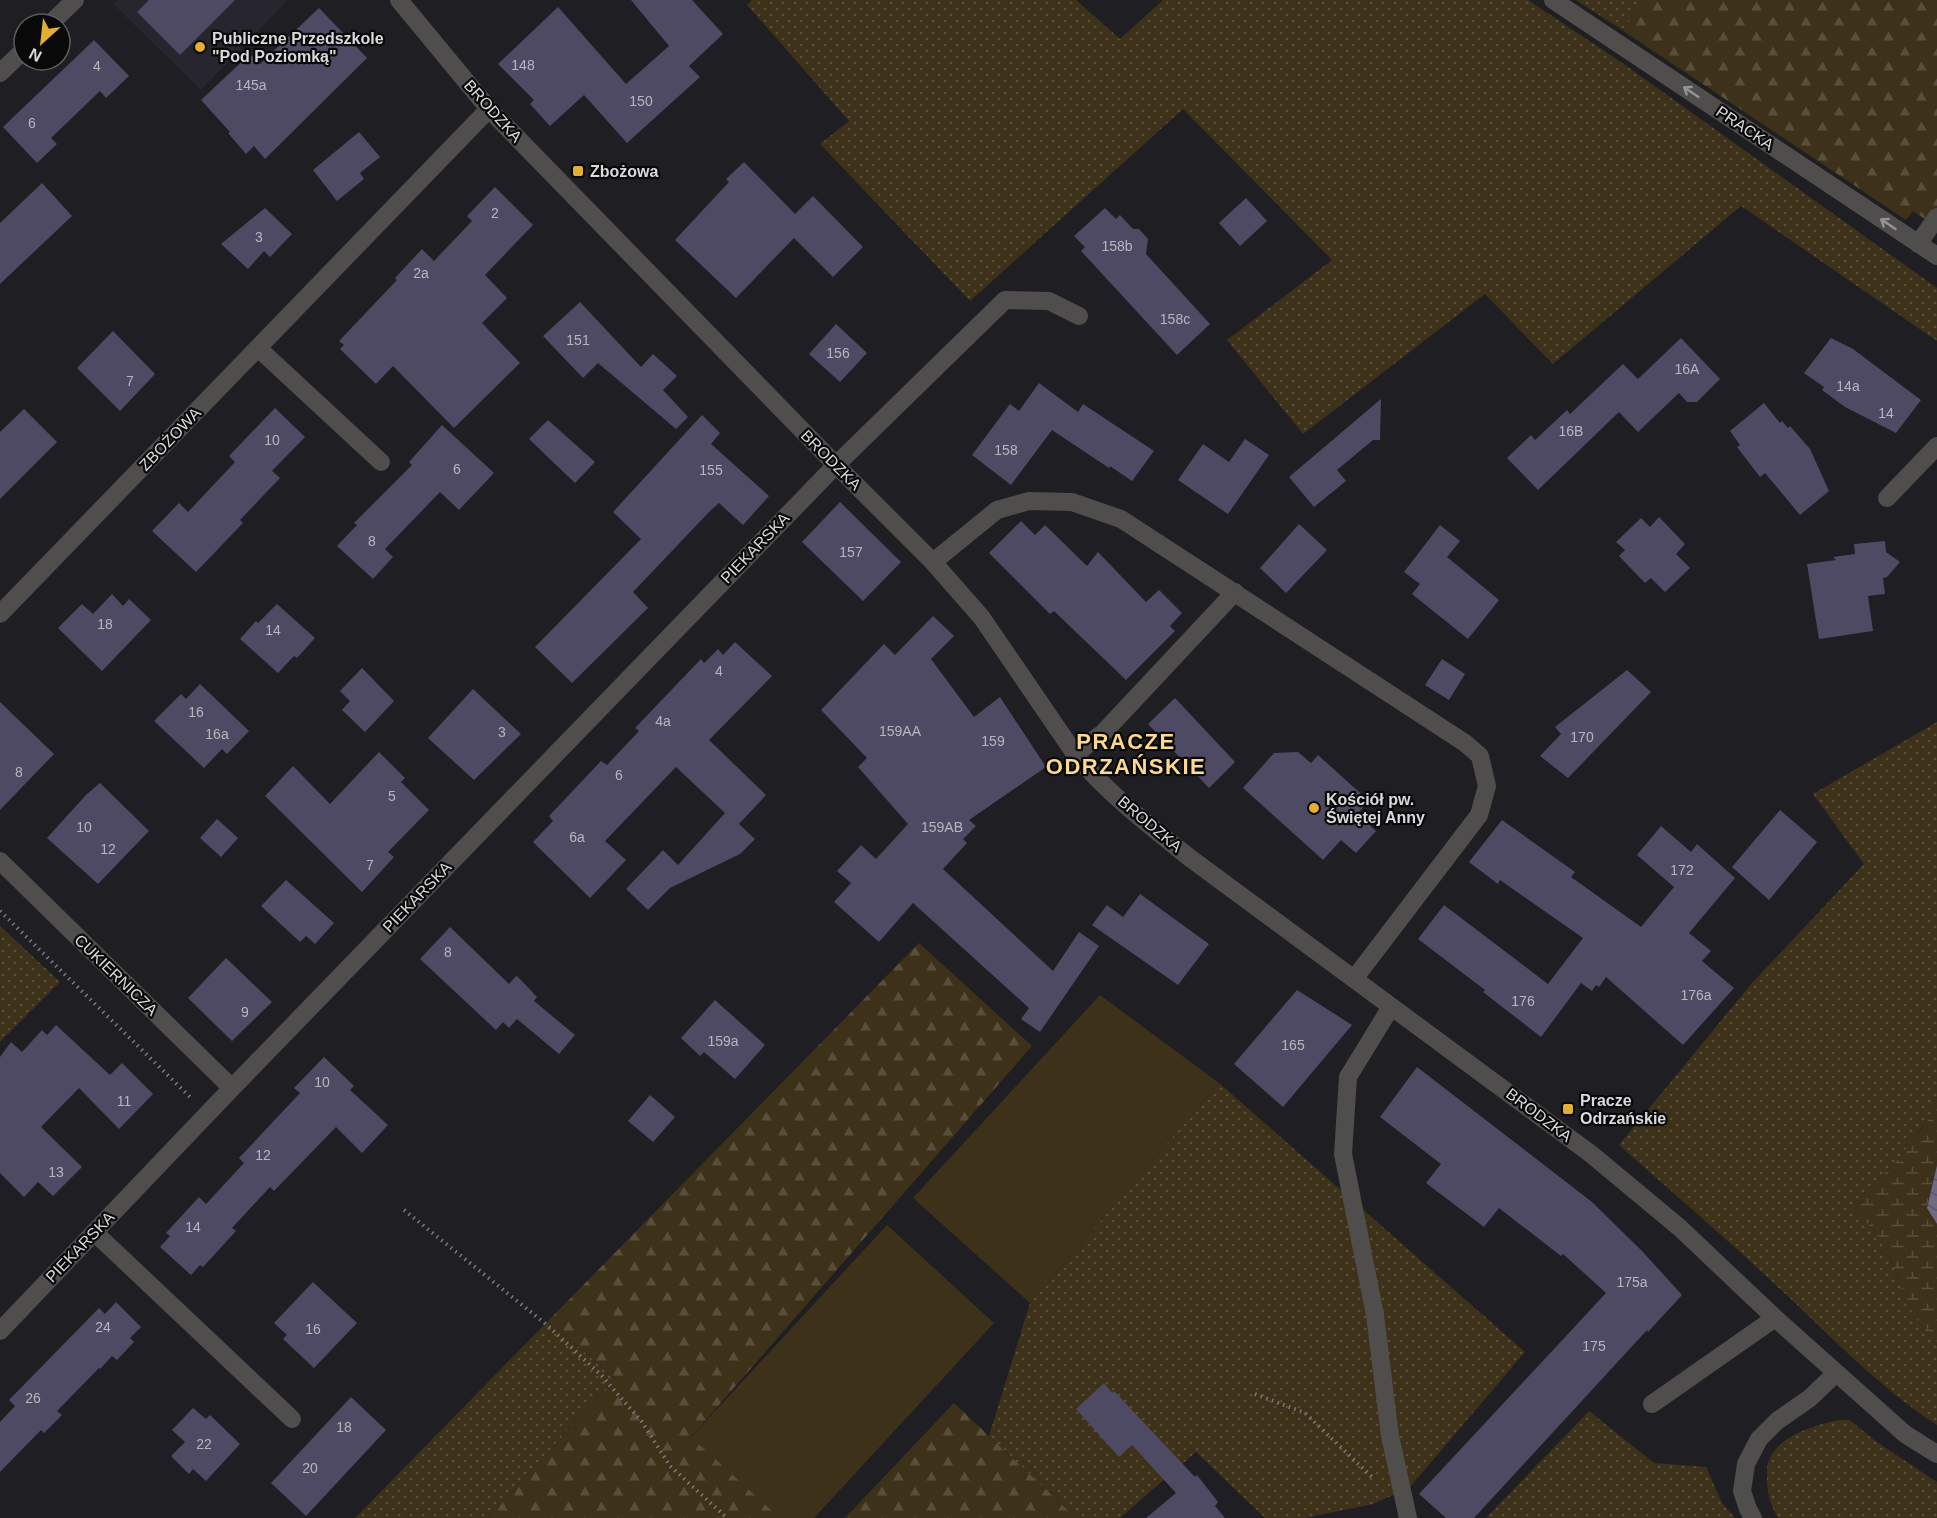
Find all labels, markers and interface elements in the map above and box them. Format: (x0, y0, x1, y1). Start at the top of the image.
north arrow (12, 12, 72, 72)
place label: Publiczne Przedszkole "Pod Poziomką" (212, 30, 384, 65)
marker: Publiczne Przedszkole "Pod Poziomką" (193, 40, 207, 54)
text: N (26, 45, 44, 65)
house number: 148 (511, 57, 535, 73)
house number: 4 (93, 58, 101, 74)
house number: 145a (235, 77, 267, 93)
street label: BRODZKA (461, 77, 525, 146)
one-way arrow (1684, 86, 1700, 98)
house number: 150 (629, 93, 653, 109)
street label: PRACKA (1713, 103, 1777, 154)
house number: 6 (28, 115, 36, 131)
place label: Zbożowa (590, 163, 659, 180)
marker: Zbożowa (571, 164, 585, 178)
house number: 2 (491, 205, 499, 221)
one-way arrow (1881, 218, 1897, 230)
house number: 3 (255, 229, 263, 245)
house number: 158b (1101, 238, 1133, 254)
house number: 2a (413, 265, 429, 281)
house number: 158c (1160, 311, 1190, 327)
house number: 151 (566, 332, 590, 348)
house number: 156 (826, 345, 850, 361)
house number: 16A (1675, 361, 1700, 377)
house number: 7 (126, 373, 134, 389)
house number: 14a (1836, 378, 1860, 394)
street label: ZBOŻOWA (135, 403, 204, 474)
house number: 14 (1878, 405, 1894, 421)
house number: 16B (1559, 423, 1583, 439)
street label: BRODZKA (798, 427, 865, 494)
house number: 10 (264, 432, 280, 448)
house number: 158 (994, 442, 1018, 458)
house number: 6 (453, 461, 461, 477)
house number: 155 (699, 462, 723, 478)
street label: PIEKARSKA (717, 509, 793, 587)
house number: 8 (368, 533, 376, 549)
house number: 157 (839, 544, 863, 560)
house number: 18 (97, 616, 113, 632)
house number: 14 (265, 622, 281, 638)
house number: 4 (715, 663, 723, 679)
house number: 16 (188, 704, 204, 720)
house number: 4a (655, 713, 671, 729)
house number: 159AA (879, 723, 922, 739)
house number: 3 (498, 724, 506, 740)
house number: 16a (205, 726, 229, 742)
district label: PRACZE ODRZAŃSKIE (1046, 729, 1206, 779)
house number: 170 (1570, 729, 1594, 745)
house number: 159 (981, 733, 1005, 749)
house number: 8 (15, 764, 23, 780)
house number: 6 (615, 767, 623, 783)
house number: 5 (388, 788, 396, 804)
place label: Kościół pw. Świętej Anny (1326, 791, 1425, 826)
street label: BRODZKA (1115, 793, 1185, 856)
marker: Kościół pw. Świętej Anny (1307, 801, 1321, 815)
house number: 10 (76, 819, 92, 835)
house number: 159AB (921, 819, 963, 835)
house number: 6a (569, 829, 585, 845)
house number: 12 (100, 841, 116, 857)
house number: 7 (366, 857, 374, 873)
street label: PIEKARSKA (379, 858, 455, 936)
house number: 172 (1670, 862, 1694, 878)
street label: CUKIERNICZA (71, 931, 161, 1019)
house number: 8 (444, 944, 452, 960)
house number: 176a (1680, 987, 1712, 1003)
house number: 176 (1511, 993, 1535, 1009)
house number: 9 (241, 1004, 249, 1020)
house number: 159a (707, 1033, 739, 1049)
house number: 165 (1281, 1037, 1305, 1053)
house number: 10 (314, 1074, 330, 1090)
street label: BRODZKA (1503, 1085, 1575, 1145)
place label: Pracze Odrzańskie (1580, 1092, 1666, 1127)
house number: 11 (117, 1093, 131, 1109)
marker: Pracze Odrzańskie (1561, 1102, 1575, 1116)
house number: 12 (255, 1147, 271, 1163)
house number: 13 (48, 1164, 64, 1180)
street label: PIEKARSKA (42, 1208, 118, 1286)
house number: 14 (185, 1219, 201, 1235)
house number: 175a (1616, 1274, 1648, 1290)
house number: 24 (95, 1319, 111, 1335)
house number: 16 (305, 1321, 321, 1337)
house number: 175 (1582, 1338, 1606, 1354)
house number: 26 (25, 1390, 41, 1406)
house number: 18 (336, 1419, 352, 1435)
house number: 22 (196, 1436, 212, 1452)
house number: 20 (302, 1460, 318, 1476)

